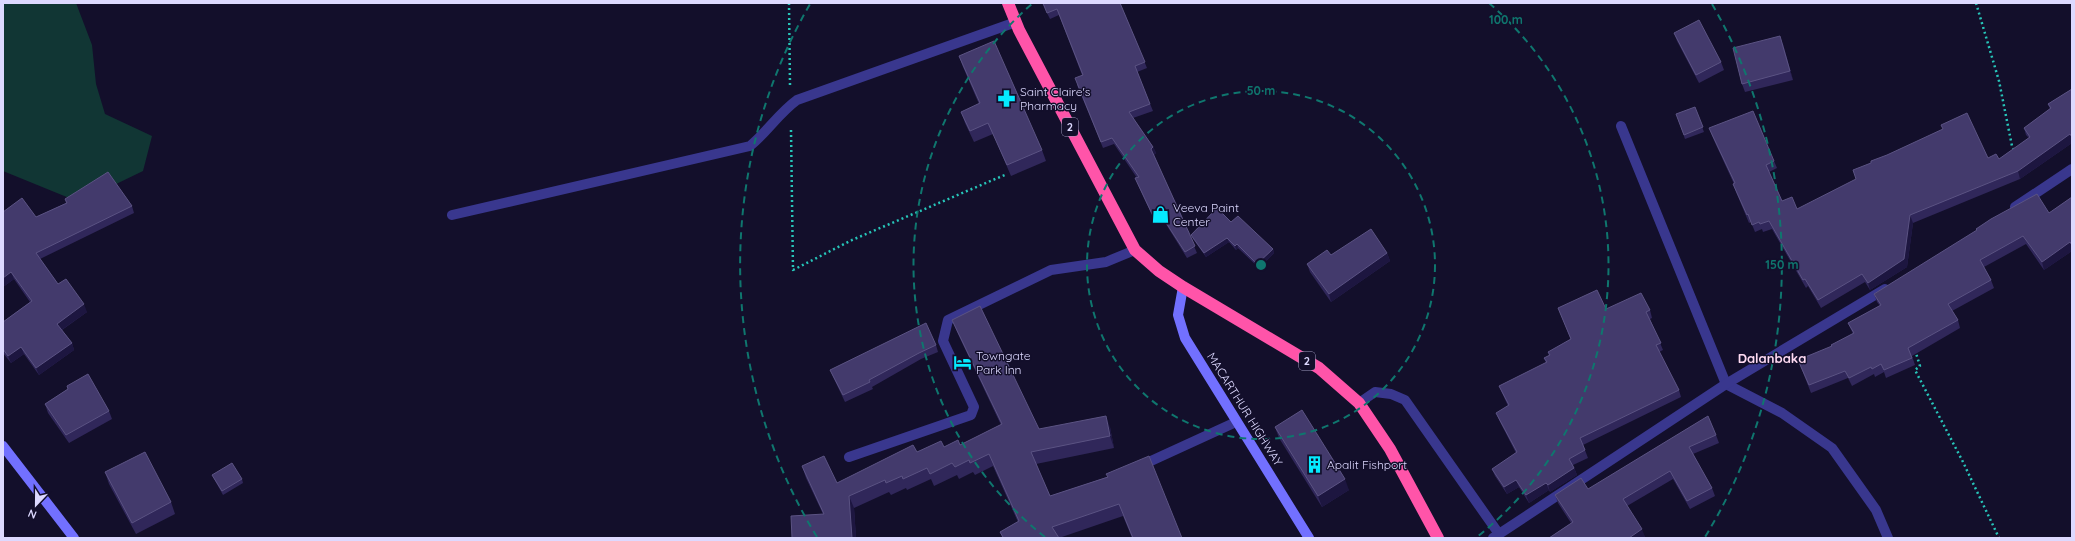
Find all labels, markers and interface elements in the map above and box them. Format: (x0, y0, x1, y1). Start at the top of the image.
text: 100 m (1489, 12, 1523, 27)
text: 50 m (1247, 83, 1275, 98)
place label: Saint Claire's Pharmacy (1020, 84, 1091, 113)
pharmacy icon: Saint Claire's Pharmacy (997, 88, 1017, 108)
road number: 2 (1062, 118, 1078, 136)
place label: Veeva Paint Center (1173, 200, 1239, 229)
shop icon: Veeva Paint Center (1150, 204, 1170, 224)
text: 150 m (1765, 257, 1799, 272)
centre of rings (1254, 258, 1268, 272)
place label: Towngate Park Inn (976, 348, 1031, 377)
street label: MACARTHUR HIGHWAY (1204, 350, 1286, 469)
district label: Dalanbaka (1738, 350, 1806, 366)
hotel icon: Towngate Park Inn (953, 352, 973, 372)
road number: 2 (1299, 352, 1315, 370)
building icon: Apalit Fishport (1304, 454, 1324, 474)
place label: Apalit Fishport (1327, 457, 1407, 472)
north arrow (16, 485, 56, 525)
text: N (26, 506, 39, 522)

